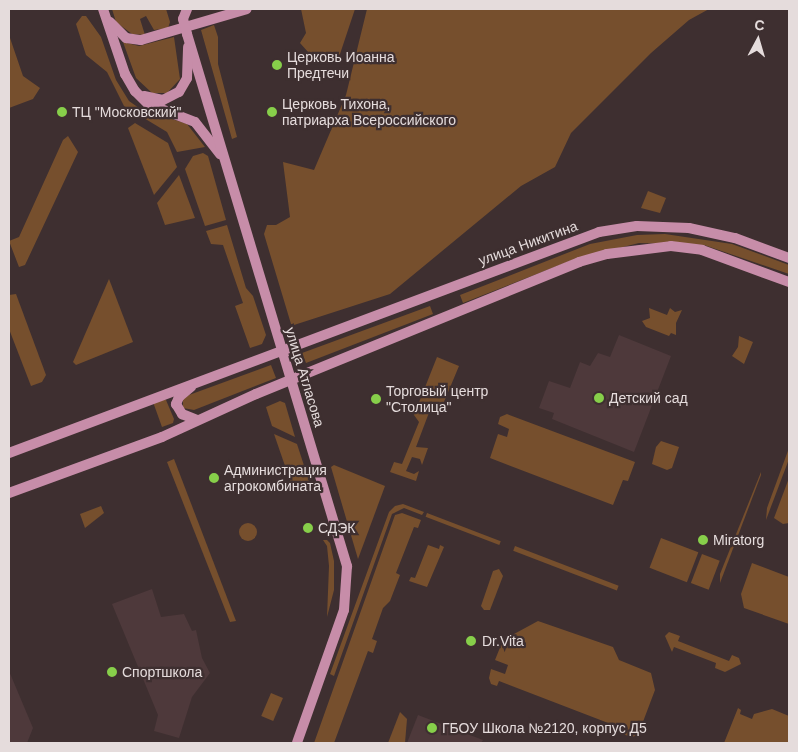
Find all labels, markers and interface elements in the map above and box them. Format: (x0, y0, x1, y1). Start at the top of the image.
north arrow (733, 15, 783, 65)
text: С (754, 17, 765, 34)
place label: Церковь Иоанна Предтечи (287, 49, 395, 82)
marker: Церковь Иоанна Предтечи (271, 59, 283, 71)
place label: Церковь Тихона, патриарха Всероссийского (282, 96, 456, 128)
place label: ТЦ "Московский" (72, 104, 181, 120)
marker: ТЦ "Московский" (56, 106, 68, 118)
marker: Церковь Тихона, патриарха Всероссийского (266, 106, 278, 118)
street label: улица Никитина (476, 217, 580, 269)
street label: улица Атласова (282, 325, 328, 429)
place label: Торговый центр "Столица" (386, 383, 488, 416)
place label: Детский сад (609, 390, 688, 406)
marker: Детский сад (593, 392, 605, 404)
marker: Торговый центр "Столица" (370, 393, 382, 405)
place label: Администрация агрокомбината (224, 462, 327, 494)
marker: Администрация агрокомбината (208, 472, 220, 484)
place label: СДЭК (318, 520, 356, 536)
marker: СДЭК (302, 522, 314, 534)
place label: Miratorg (713, 532, 764, 548)
marker: Miratorg (697, 534, 709, 546)
place label: Dr.Vita (482, 633, 524, 649)
marker: Dr.Vita (464, 634, 478, 648)
place label: Спортшкола (122, 664, 202, 680)
marker: Спортшкола (106, 666, 118, 678)
place label: ГБОУ Школа №2120, корпус Д5 (442, 720, 647, 736)
marker: ГБОУ Школа №2120, корпус Д5 (426, 722, 438, 734)

